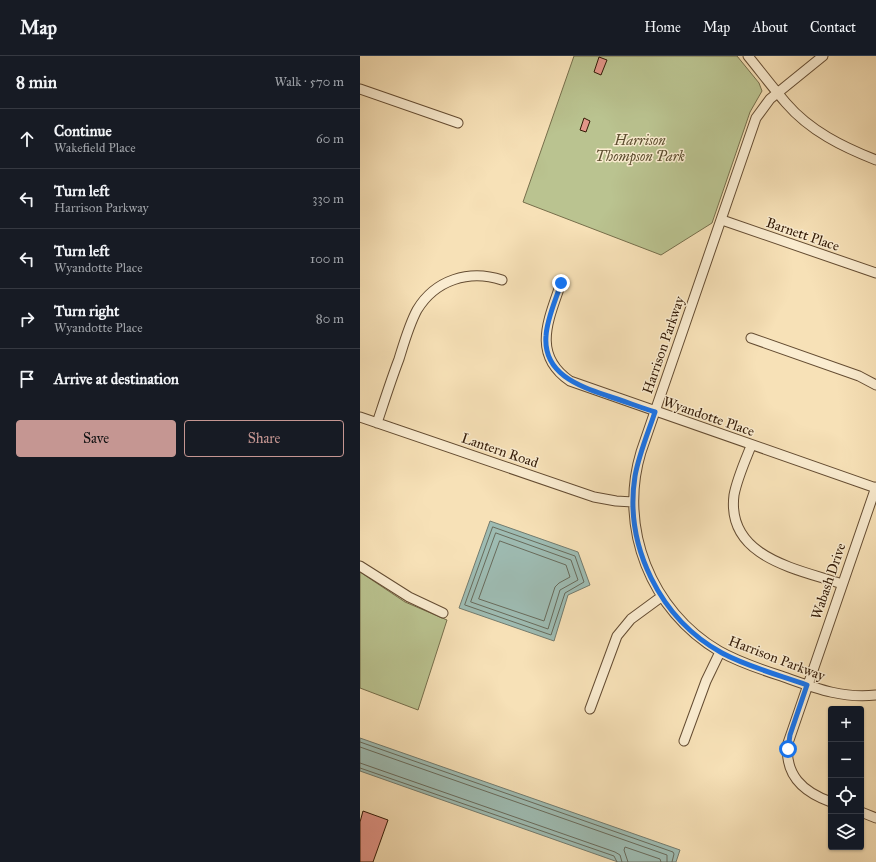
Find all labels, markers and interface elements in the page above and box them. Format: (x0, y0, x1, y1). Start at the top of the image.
text: Map (20, 16, 57, 39)
text: Home (644, 19, 681, 36)
text: Map (703, 19, 730, 36)
text: About (752, 19, 788, 36)
text: Contact (810, 19, 856, 36)
text: 8 min (16, 72, 57, 93)
text: Walk · 570 m (275, 74, 344, 90)
text: Continue (54, 122, 112, 140)
icon: ahead (16, 128, 38, 150)
text: 60 m (316, 131, 344, 147)
park label: Harrison Thompson Park (595, 132, 686, 166)
text: Wakefield Place (54, 140, 136, 156)
text: Turn left (54, 182, 110, 200)
icon: left (16, 188, 38, 210)
text: 330 m (312, 191, 344, 207)
text: Harrison Parkway (54, 200, 149, 216)
street label: Barnett Place (764, 214, 842, 255)
text: Turn left (54, 242, 110, 260)
icon: left (16, 248, 38, 270)
text: 100 m (310, 251, 344, 267)
text: Wyandotte Place (54, 260, 143, 276)
route end (552, 274, 570, 292)
street label: Harrison Parkway (639, 294, 688, 396)
text: Turn right (54, 302, 119, 320)
icon: right (16, 308, 38, 330)
text: 80 m (316, 311, 344, 327)
text: Wyandotte Place (54, 320, 143, 336)
icon: arrive (16, 368, 38, 390)
text: Arrive at destination (54, 370, 179, 388)
street label: Wyandotte Place (661, 393, 757, 440)
button: Save (16, 420, 176, 457)
button: Share (184, 420, 344, 457)
street label: Lantern Road (459, 429, 541, 472)
street label: Wabash Drive (807, 541, 850, 622)
street label: Harrison Parkway (726, 632, 828, 685)
map controls (828, 706, 864, 850)
button: + (828, 706, 864, 742)
route start (779, 740, 797, 758)
button: − (828, 742, 864, 778)
button: locate (828, 778, 864, 814)
button: layers (828, 814, 864, 850)

